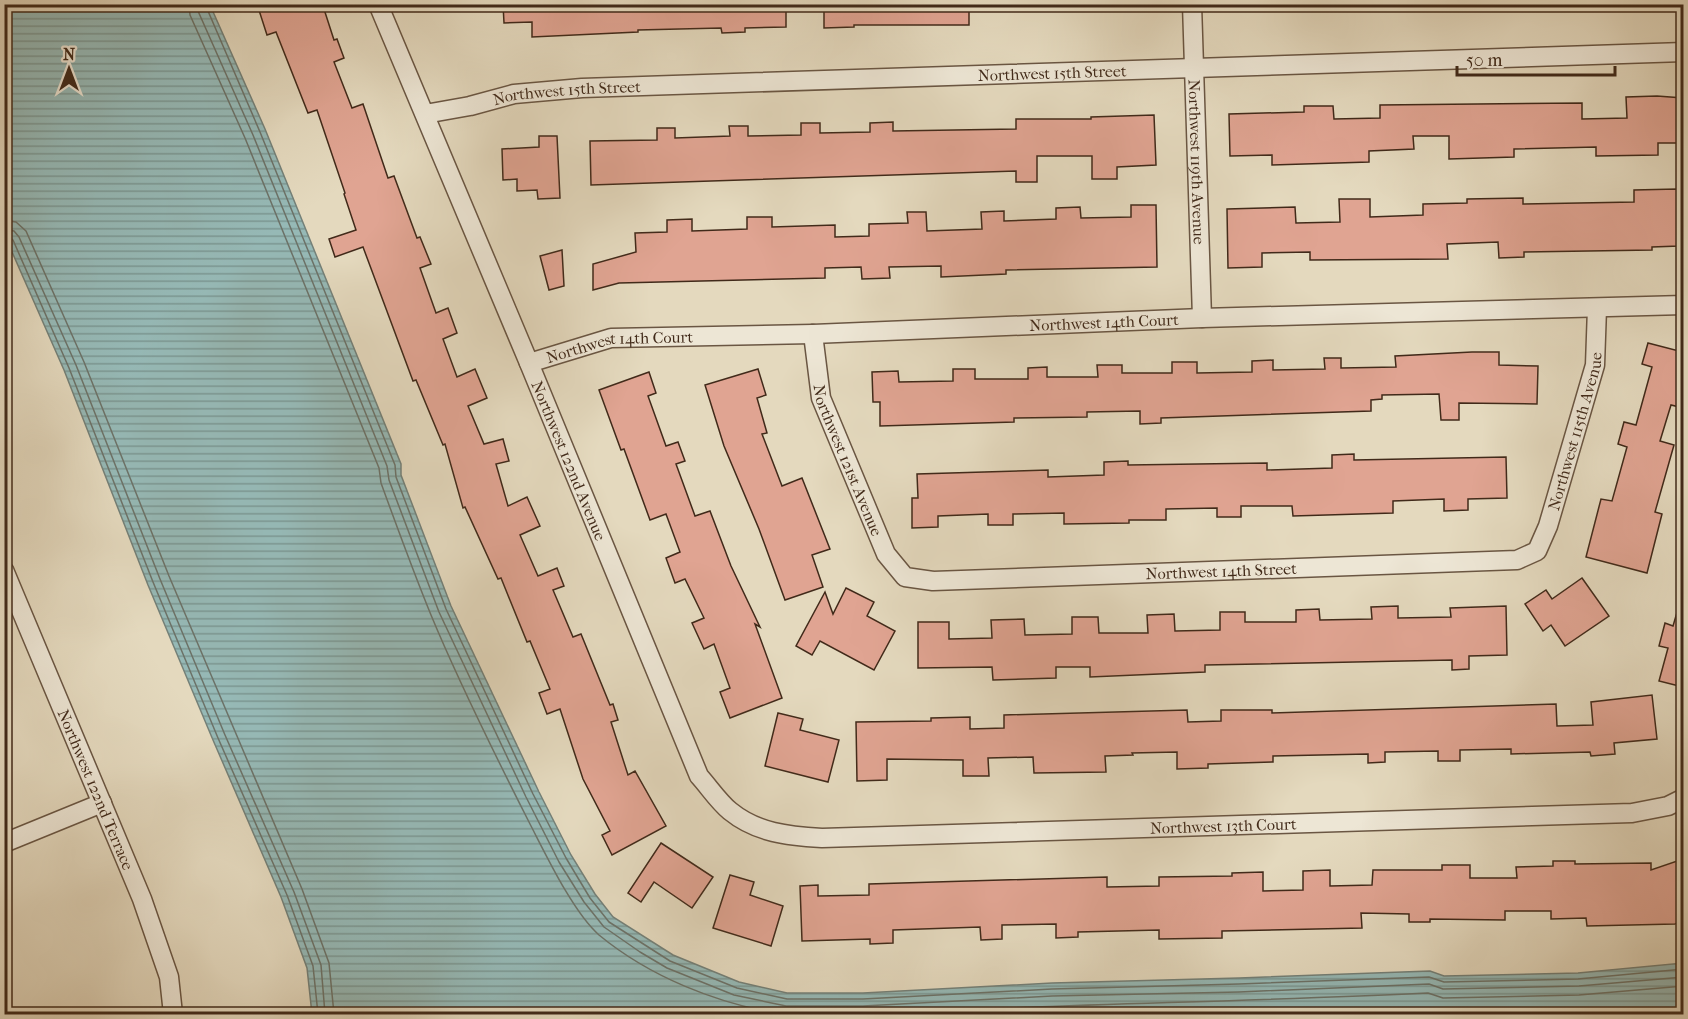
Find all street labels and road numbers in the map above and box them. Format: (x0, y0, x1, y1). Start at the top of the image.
street label: Northwest 15th Street (978, 61, 1127, 85)
street label: Northwest 15th Street (491, 77, 641, 109)
street label: Northwest 119th Avenue (1184, 79, 1209, 245)
street label: Northwest 14th Court (1029, 310, 1179, 335)
street label: Northwest 14th Court (544, 327, 693, 367)
street label: Northwest 115th Avenue (1544, 352, 1605, 513)
street label: Northwest 122nd Avenue (527, 378, 610, 544)
street label: Northwest 121st Avenue (809, 383, 886, 539)
street label: Northwest 14th Street (1145, 559, 1297, 583)
street label: Northwest 122nd Terrace (53, 706, 138, 873)
street label: Northwest 13th Court (1150, 814, 1297, 838)

